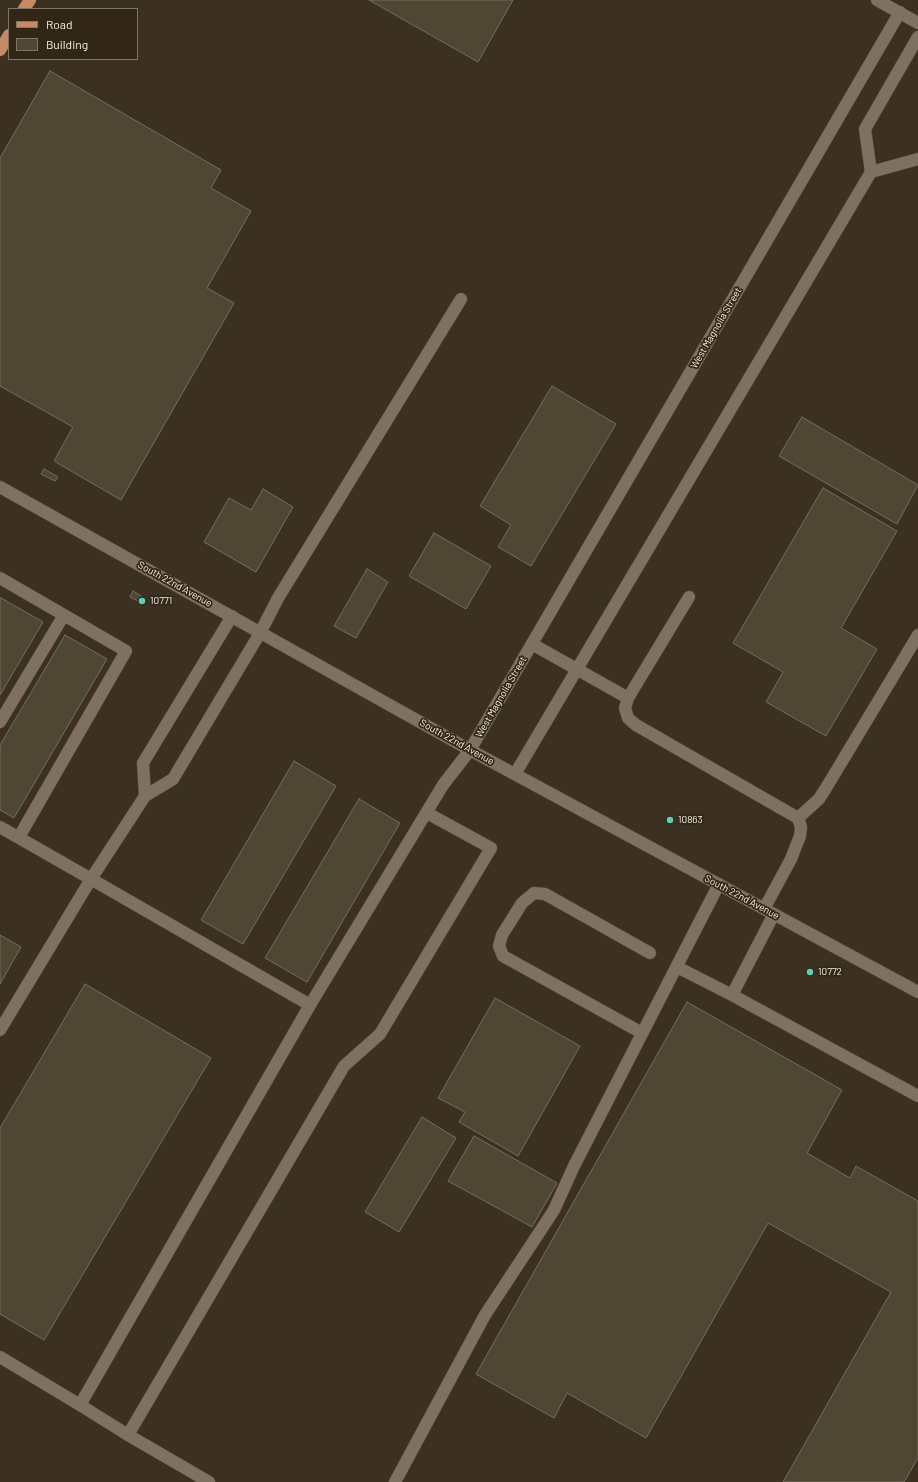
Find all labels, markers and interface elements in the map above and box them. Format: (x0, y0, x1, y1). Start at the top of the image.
legend (8, 8, 138, 60)
text: Road (46, 17, 73, 31)
text: Building (46, 37, 88, 51)
street label: West Magnolia Street (688, 285, 744, 371)
street label: South 22nd Avenue (136, 559, 214, 609)
place label: 10771 (150, 595, 172, 607)
marker: 10771 (137, 596, 147, 606)
street label: West Magnolia Street (473, 654, 529, 740)
street label: South 22nd Avenue (418, 717, 496, 767)
place label: 10863 (678, 814, 703, 826)
marker: 10863 (665, 815, 675, 825)
street label: South 22nd Avenue (703, 872, 781, 922)
place label: 10772 (818, 966, 842, 978)
marker: 10772 (805, 967, 815, 977)

